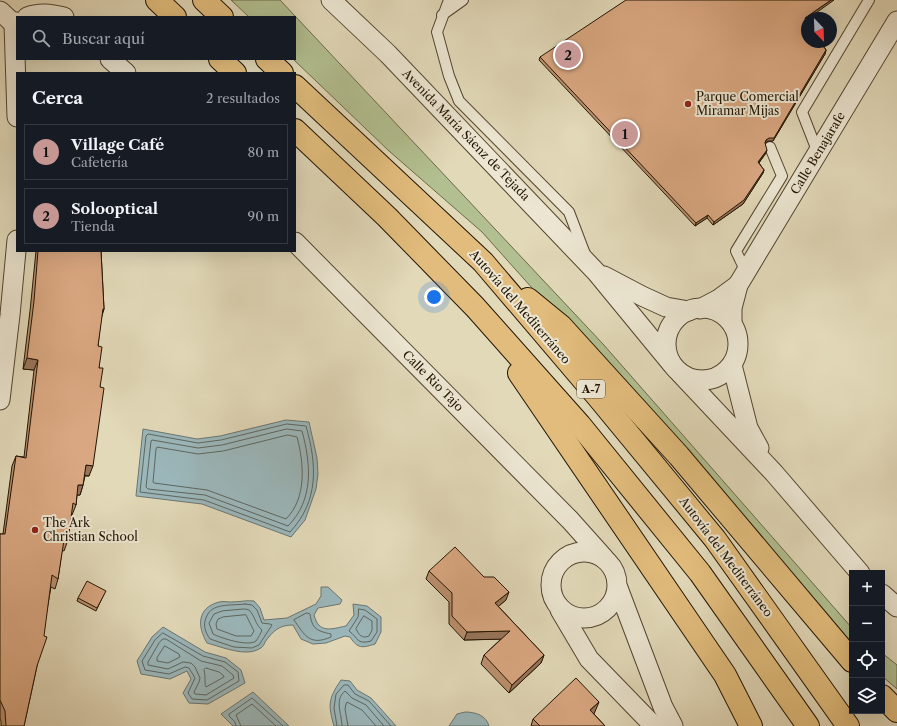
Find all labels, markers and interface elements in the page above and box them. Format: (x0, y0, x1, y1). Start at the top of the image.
north arrow (801, 12, 837, 48)
search box (16, 16, 296, 60)
icon: search (30, 27, 52, 49)
text: Buscar aquí (62, 29, 145, 48)
pin: 2 (555, 40, 581, 70)
street label: Avenida María Sáenz de Tejada (399, 65, 534, 204)
text: Cerca (32, 88, 83, 108)
place label: Parque Comercial Miramar Mijas (696, 89, 799, 118)
text: 2 resultados (206, 90, 280, 106)
marker: Parque Comercial Miramar Mijas (683, 99, 693, 109)
street label: Calle Benajarafe (787, 109, 848, 197)
pin: 1 (612, 119, 638, 149)
text: Village Café (71, 135, 164, 154)
text: 1 (43, 144, 49, 160)
text: 80 m (247, 144, 279, 160)
text: Cafetería (71, 154, 128, 170)
text: Solooptical (71, 199, 158, 218)
text: 2 (42, 208, 50, 224)
text: 90 m (248, 208, 279, 224)
text: Tienda (71, 218, 115, 234)
street label: Autovía del Mediterráneo (466, 246, 574, 367)
your location (424, 287, 444, 307)
street label: Calle Rio Tajo (400, 347, 467, 414)
road number: A-7 (577, 380, 605, 398)
street label: Autovía del Mediterráneo (676, 493, 776, 620)
place label: The Ark Christian School (43, 515, 138, 544)
marker: The Ark Christian School (30, 525, 40, 535)
map controls (849, 570, 885, 714)
button: + (849, 570, 885, 606)
button: − (849, 606, 885, 642)
button: locate (849, 642, 885, 678)
button: layers (849, 678, 885, 714)

